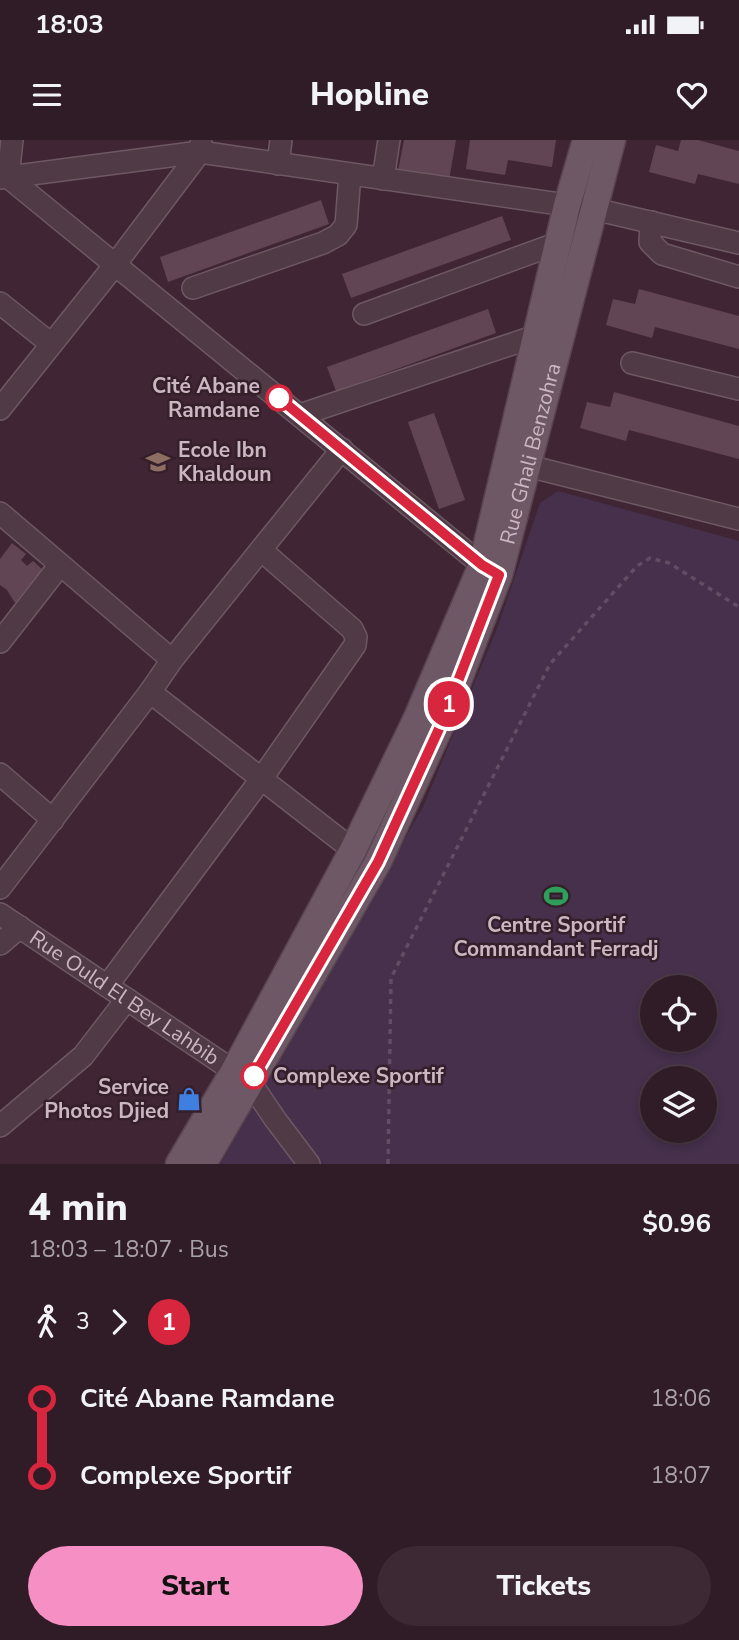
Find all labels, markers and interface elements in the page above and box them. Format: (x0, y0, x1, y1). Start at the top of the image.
text: 18:03 (35, 7, 104, 42)
text: Hopline (310, 73, 429, 116)
icon: menu (28, 76, 66, 114)
icon: heart (673, 76, 711, 114)
street label: Rue Ghali Benzohra (494, 360, 567, 547)
place label: Cité Abane Ramdane (152, 372, 260, 424)
marker: Cité Abane Ramdane (266, 385, 292, 411)
place label: Ecole Ibn Khaldoun (178, 436, 271, 488)
school or university icon: Ecole Ibn Khaldoun (144, 448, 172, 476)
line badge: 1 (426, 681, 472, 727)
text: 1 (442, 688, 456, 720)
sports icon: Centre Sportif Commandant Ferradj (542, 882, 570, 910)
place label: Centre Sportif Commandant Ferradj (453, 911, 659, 963)
street label: Rue Ould El Bey Lahbib (24, 924, 225, 1072)
map controls (640, 975, 717, 1143)
button: locate (640, 975, 717, 1052)
place label: Complexe Sportif (273, 1062, 444, 1090)
marker: Complexe Sportif (241, 1063, 267, 1089)
button: layers (640, 1066, 717, 1143)
place label: Service Photos Djied (44, 1073, 169, 1125)
shop icon: Service Photos Djied (175, 1085, 203, 1113)
text: 4 min (28, 1182, 128, 1233)
text: $0.96 (642, 1206, 711, 1241)
text: 18:03 – 18:07 · Bus (28, 1234, 229, 1265)
icon: walk (28, 1303, 66, 1341)
icon: forward (100, 1303, 138, 1341)
text: 3 (76, 1306, 90, 1337)
text: 1 (162, 1306, 176, 1338)
text: Cité Abane Ramdane (80, 1381, 335, 1416)
text: 18:06 (651, 1383, 711, 1414)
text: Complexe Sportif (80, 1458, 291, 1493)
text: 18:07 (651, 1460, 711, 1491)
button: Start (28, 1546, 363, 1626)
button: Tickets (377, 1546, 711, 1626)

